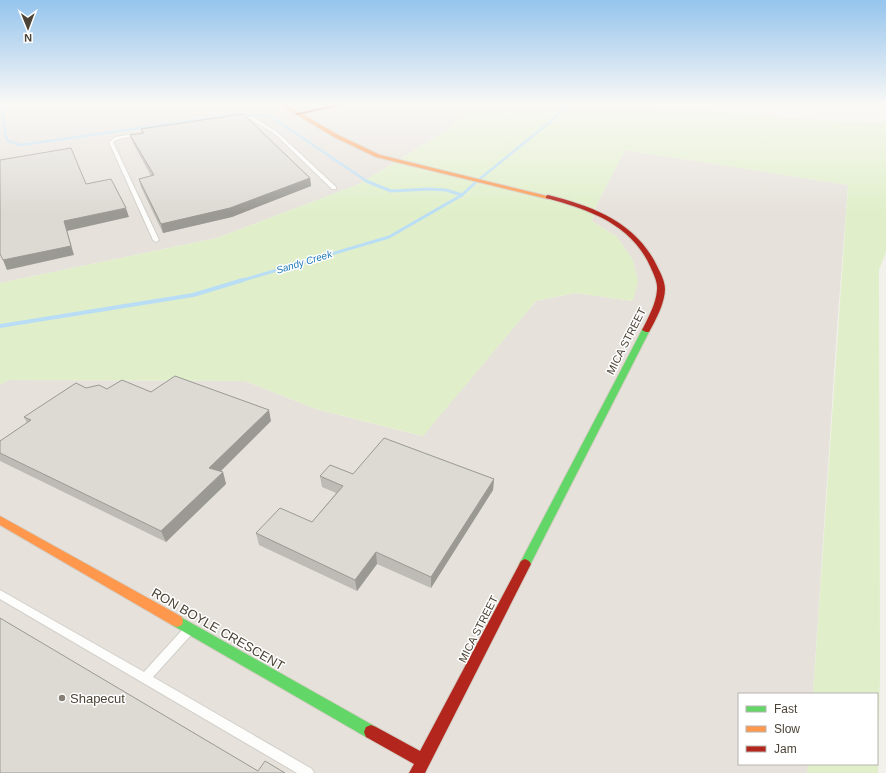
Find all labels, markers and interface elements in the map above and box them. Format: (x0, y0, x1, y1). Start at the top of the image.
north arrow (8, 8, 48, 48)
text: N (24, 32, 32, 44)
water label: Sandy Creek (275, 248, 334, 276)
street label: MICA STREET (604, 305, 648, 376)
street label: RON BOYLE CRESCENT (149, 585, 287, 673)
street label: MICA STREET (456, 593, 500, 664)
place label: Shapecut (70, 691, 125, 706)
marker: Shapecut (57, 693, 67, 703)
legend (738, 693, 878, 765)
text: Fast (774, 702, 798, 716)
text: Slow (774, 722, 800, 736)
text: Jam (774, 742, 797, 756)

